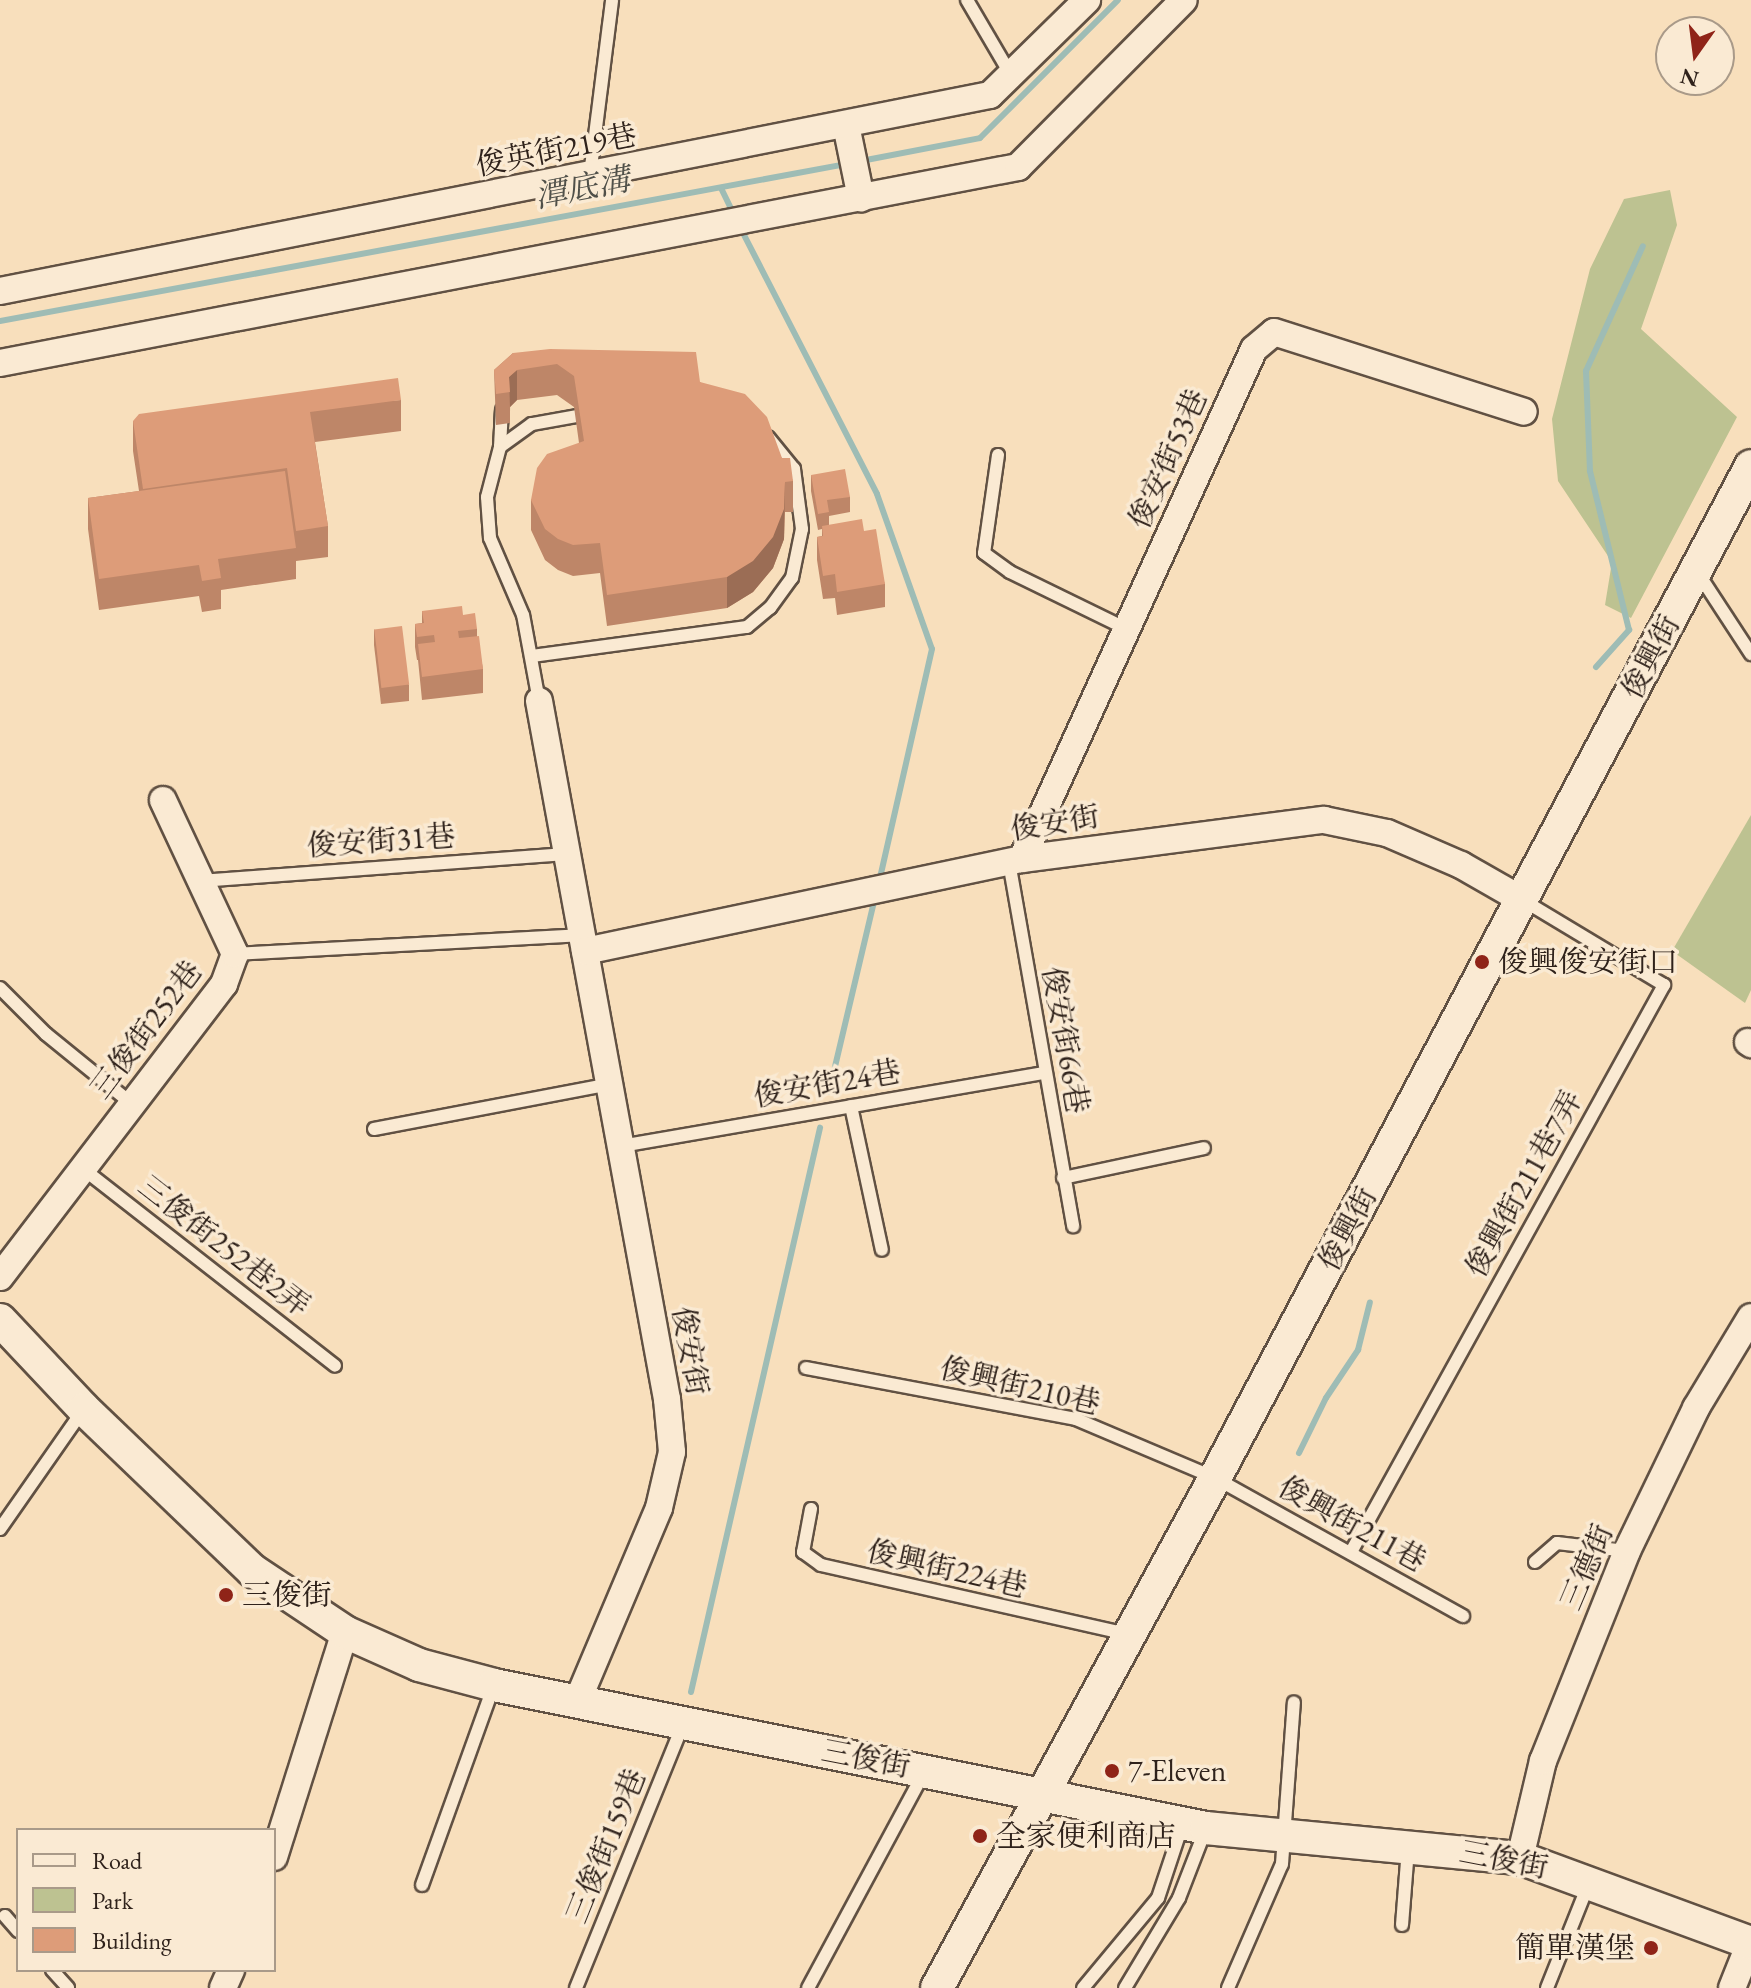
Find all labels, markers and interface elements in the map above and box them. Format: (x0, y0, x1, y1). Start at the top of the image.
north arrow (1655, 16, 1735, 96)
text: N (1677, 62, 1702, 94)
street label: 俊英街219巷 (472, 117, 640, 183)
water label: 潭底溝 (531, 160, 633, 216)
street label: 俊安街53巷 (1121, 384, 1215, 534)
street label: 俊興街 (1614, 609, 1688, 705)
street label: 俊安街 (1008, 798, 1102, 848)
street label: 俊安街31巷 (306, 818, 456, 864)
place label: 俊興俊安街口 (1498, 944, 1678, 980)
marker: 俊興俊安街口 (1473, 953, 1491, 971)
street label: 三俊街252巷 (83, 954, 209, 1106)
street label: 俊安街66巷 (1034, 964, 1096, 1116)
street label: 俊安街24巷 (751, 1053, 903, 1115)
street label: 俊興街211巷7弄 (1458, 1084, 1590, 1284)
street label: 三俊街252巷2弄 (131, 1168, 317, 1324)
street label: 俊興街 (1311, 1181, 1385, 1277)
street label: 俊安街 (664, 1304, 716, 1398)
street label: 俊興街210巷 (936, 1350, 1104, 1422)
street label: 俊興街211巷 (1272, 1469, 1432, 1579)
street label: 三德街 (1553, 1519, 1621, 1615)
street label: 俊興街224巷 (863, 1533, 1031, 1605)
place label: 三俊街 (242, 1577, 332, 1613)
marker: 三俊街 (217, 1586, 235, 1604)
street label: 三俊街 (818, 1733, 914, 1785)
place label: 7-Eleven (1128, 1753, 1226, 1789)
marker: 7-Eleven (1103, 1762, 1121, 1780)
street label: 三俊街159巷 (559, 1764, 653, 1928)
place label: 全家便利商店 (996, 1818, 1176, 1854)
marker: 全家便利商店 (971, 1827, 989, 1845)
legend (16, 1828, 276, 1972)
street label: 三俊街 (1456, 1834, 1552, 1886)
text: Road (92, 1845, 142, 1876)
text: Park (92, 1885, 133, 1916)
text: Building (92, 1925, 172, 1956)
place label: 簡單漢堡 (1515, 1930, 1635, 1966)
marker: 簡單漢堡 (1642, 1939, 1660, 1957)

